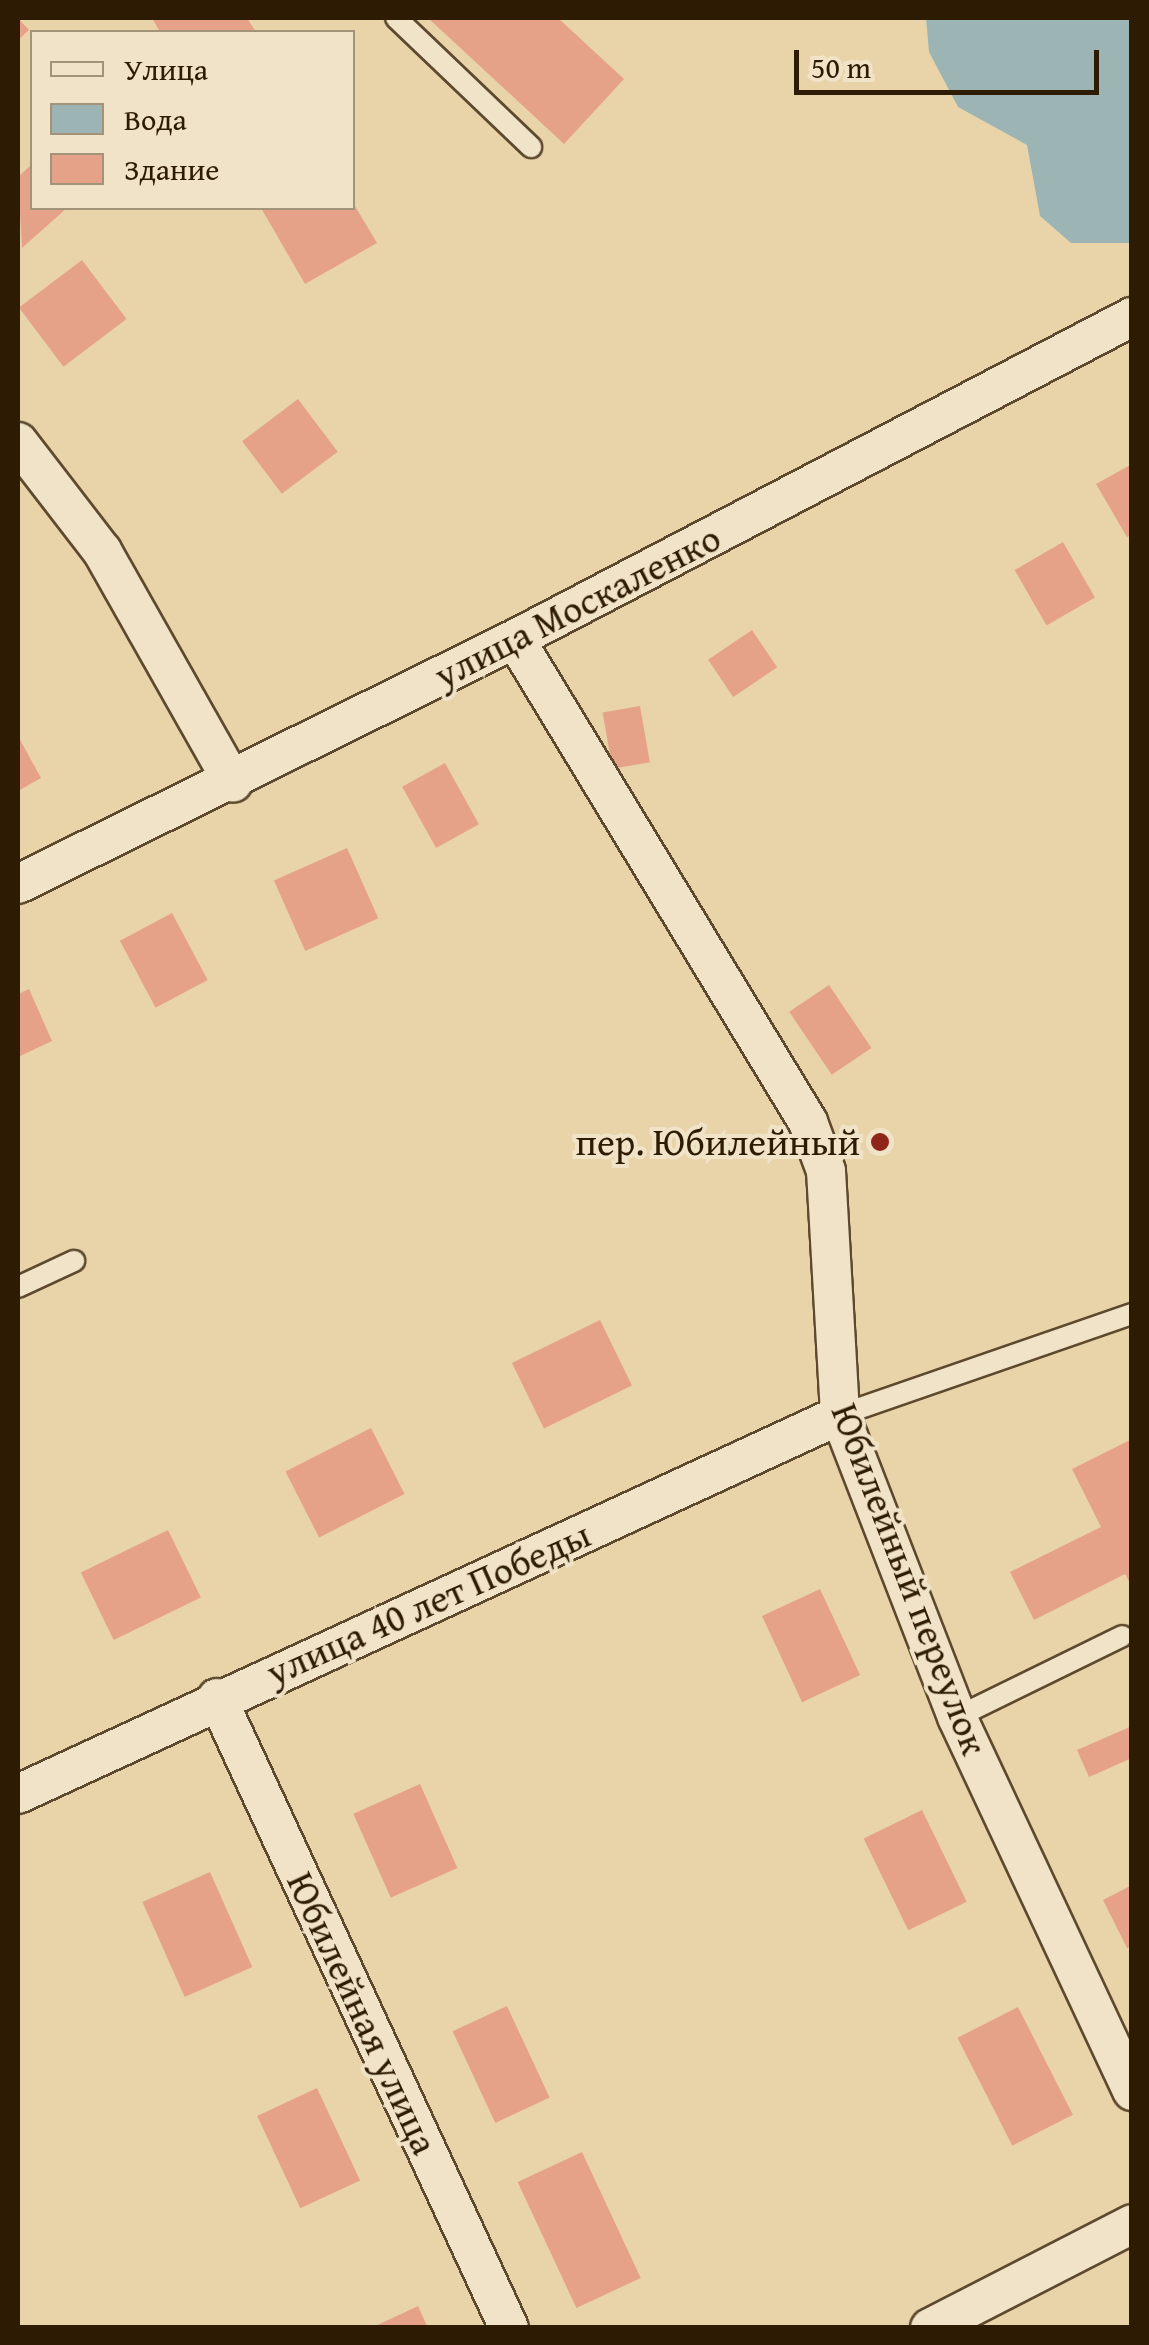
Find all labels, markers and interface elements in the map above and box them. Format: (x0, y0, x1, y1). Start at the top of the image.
legend (30, 30, 355, 210)
scale bar (799, 30, 1104, 92)
text: 50 m (811, 45, 871, 89)
text: Улица (124, 47, 208, 91)
text: Вода (124, 97, 187, 141)
text: Здание (124, 147, 219, 191)
street label: улица Москаленко (426, 514, 728, 698)
place label: пер. Юбилейный (576, 1119, 860, 1165)
marker: пер. Юбилейный (869, 1131, 891, 1153)
street label: Юбилейный переулок (822, 1397, 998, 1761)
street label: улица 40 лет Победы (259, 1511, 597, 1695)
street label: Юбилейная улица (278, 1865, 448, 2161)

